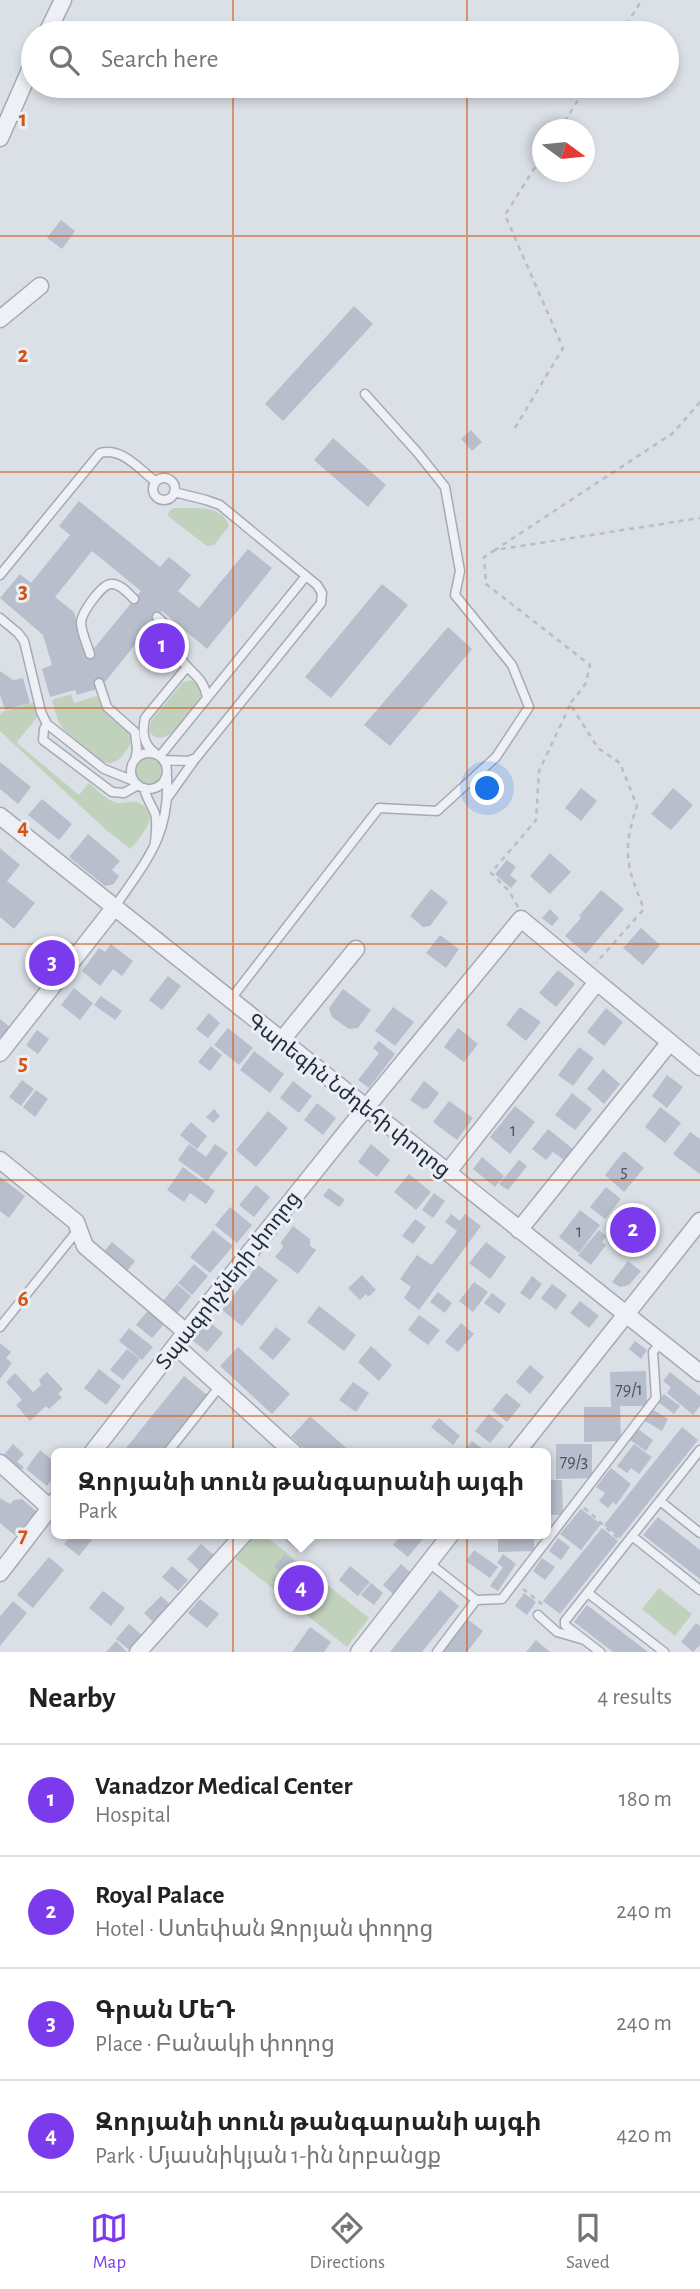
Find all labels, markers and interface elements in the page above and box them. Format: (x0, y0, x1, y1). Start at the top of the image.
search box (21, 21, 679, 98)
icon: search (45, 41, 83, 79)
text: Search here (101, 46, 219, 72)
text: 1 (19, 108, 27, 131)
north arrow (532, 119, 595, 182)
text: 2 (18, 344, 29, 367)
text: 3 (18, 580, 28, 603)
pin: 1 (139, 620, 185, 672)
your location (470, 771, 504, 805)
text: 4 (17, 816, 29, 839)
pin: 3 (29, 937, 75, 989)
street label: Գարեգին Նժդեհի փողոց (243, 1010, 454, 1182)
text: 5 (18, 1052, 28, 1075)
house number: 1 (510, 1122, 516, 1140)
house number: 5 (620, 1163, 628, 1181)
street label: Տպագրիչների փողոց (153, 1187, 305, 1374)
pin: 2 (610, 1204, 656, 1256)
house number: 1 (576, 1223, 582, 1241)
text: 6 (17, 1288, 29, 1311)
house number: 79/1 (615, 1381, 643, 1399)
popup (51, 1448, 551, 1539)
house number: 79/3 (560, 1453, 588, 1471)
text: Զորյանի տուն թանգարանի այգի (78, 1469, 524, 1495)
text: Park (78, 1500, 117, 1523)
text: 7 (18, 1524, 28, 1547)
pin: 4 (278, 1562, 324, 1614)
text: Nearby (28, 1683, 116, 1713)
text: 4 results (597, 1686, 672, 1709)
text: Vanadzor Medical Center (95, 1773, 353, 1799)
text: 1 (47, 1788, 55, 1811)
text: 180 m (619, 1788, 672, 1811)
text: Hospital (95, 1804, 171, 1827)
text: Royal Palace (95, 1882, 224, 1908)
text: 2 (46, 1900, 56, 1923)
text: 240 m (616, 1900, 672, 1923)
text: Hotel · Ստեփան Զորյան փողոց (95, 1918, 433, 1941)
text: Գրան ՄեԴ (95, 1997, 236, 2023)
text: 3 (46, 2012, 56, 2035)
text: 240 m (616, 2012, 672, 2035)
text: Place · Բանակի փողոց (95, 2033, 335, 2056)
text: Զորյանի տուն թանգարանի այգի (95, 2109, 542, 2135)
text: 4 (45, 2124, 57, 2147)
text: 420 m (616, 2124, 672, 2147)
text: Park · Մյասնիկյան 1-ին նրբանցք (95, 2145, 441, 2168)
tab: Map (90, 2209, 128, 2274)
tab: Directions (309, 2209, 385, 2274)
tab: Saved (566, 2209, 610, 2274)

